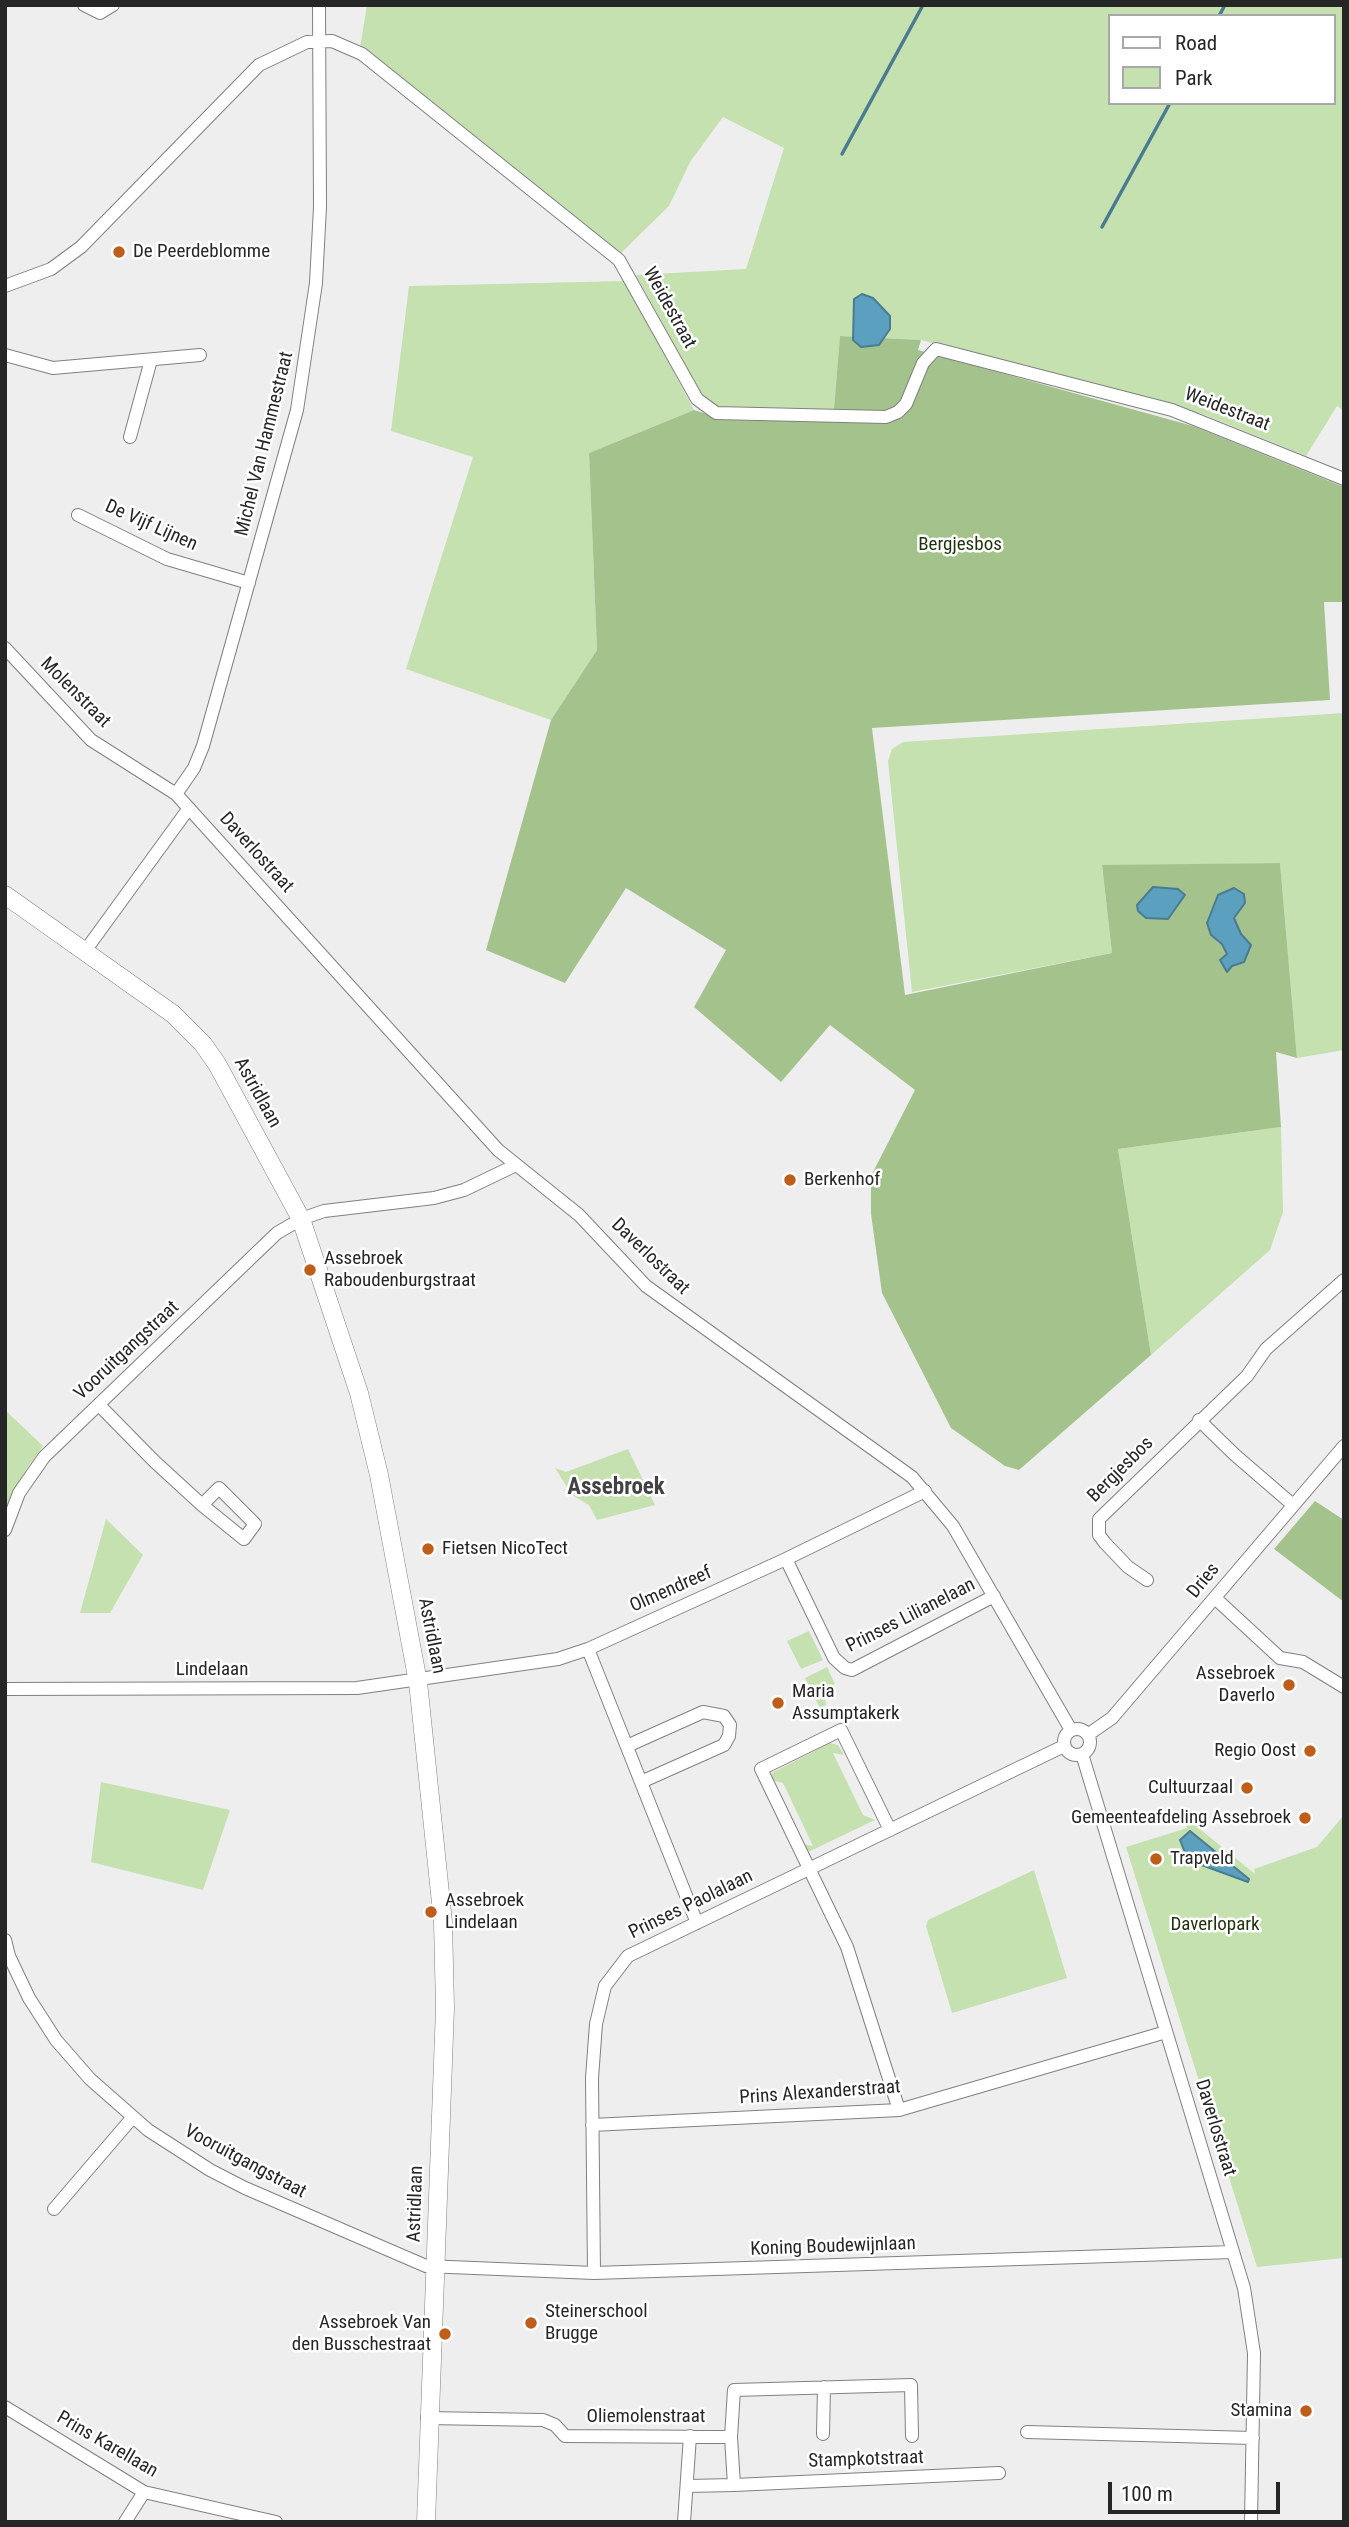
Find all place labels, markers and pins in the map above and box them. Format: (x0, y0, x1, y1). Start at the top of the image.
place label: De Peerdeblomme (133, 241, 270, 263)
marker: De Peerdeblomme (111, 244, 127, 260)
place label: Berkenhof (804, 1169, 880, 1191)
marker: Berkenhof (782, 1172, 798, 1188)
place label: Assebroek Raboudenburgstraat (324, 1248, 476, 1292)
marker: Assebroek Raboudenburgstraat (302, 1262, 318, 1278)
place label: Fietsen NicoTect (442, 1538, 568, 1560)
marker: Fietsen NicoTect (420, 1541, 436, 1557)
place label: Assebroek Daverlo (1196, 1663, 1275, 1707)
marker: Assebroek Daverlo (1281, 1677, 1297, 1693)
place label: Maria Assumptakerk (792, 1681, 900, 1725)
marker: Maria Assumptakerk (770, 1695, 786, 1711)
place label: Regio Oost (1214, 1740, 1296, 1762)
marker: Regio Oost (1302, 1743, 1318, 1759)
place label: Cultuurzaal (1148, 1777, 1233, 1799)
marker: Cultuurzaal (1239, 1780, 1255, 1796)
place label: Gemeenteafdeling Assebroek (1071, 1807, 1291, 1829)
marker: Gemeenteafdeling Assebroek (1297, 1810, 1313, 1826)
place label: Trapveld (1170, 1848, 1234, 1870)
marker: Trapveld (1148, 1851, 1164, 1867)
place label: Assebroek Lindelaan (445, 1890, 524, 1934)
marker: Assebroek Lindelaan (423, 1904, 439, 1920)
place label: Steinerschool Brugge (545, 2301, 648, 2345)
place label: Assebroek Van den Busschestraat (292, 2312, 431, 2356)
marker: Steinerschool Brugge (523, 2315, 539, 2331)
marker: Assebroek Van den Busschestraat (437, 2326, 453, 2342)
place label: Stamina (1230, 2400, 1292, 2422)
marker: Stamina (1298, 2403, 1314, 2419)

